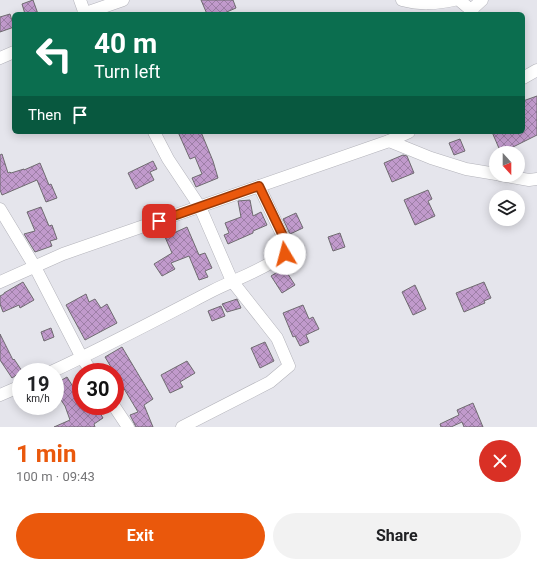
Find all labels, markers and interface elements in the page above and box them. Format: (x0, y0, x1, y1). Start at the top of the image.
text: 40 m (94, 27, 157, 60)
icon: left (28, 28, 80, 80)
text: Turn left (94, 61, 160, 82)
icon: arrive (69, 104, 91, 126)
text: Then (28, 106, 61, 124)
north arrow (489, 146, 525, 182)
map controls (489, 146, 525, 226)
button: layers (489, 190, 525, 226)
pin (142, 204, 176, 238)
icon: arrive (148, 210, 170, 232)
position arrow (264, 233, 306, 275)
speed limit sign: 30 (72, 363, 124, 415)
text: 19 (27, 372, 49, 396)
text: km/h (26, 393, 50, 404)
text: 1 min (16, 440, 76, 468)
button: close (479, 440, 521, 482)
text: 100 m · 09:43 (16, 469, 95, 484)
button: Exit (16, 513, 265, 559)
button: Share (273, 513, 521, 559)

